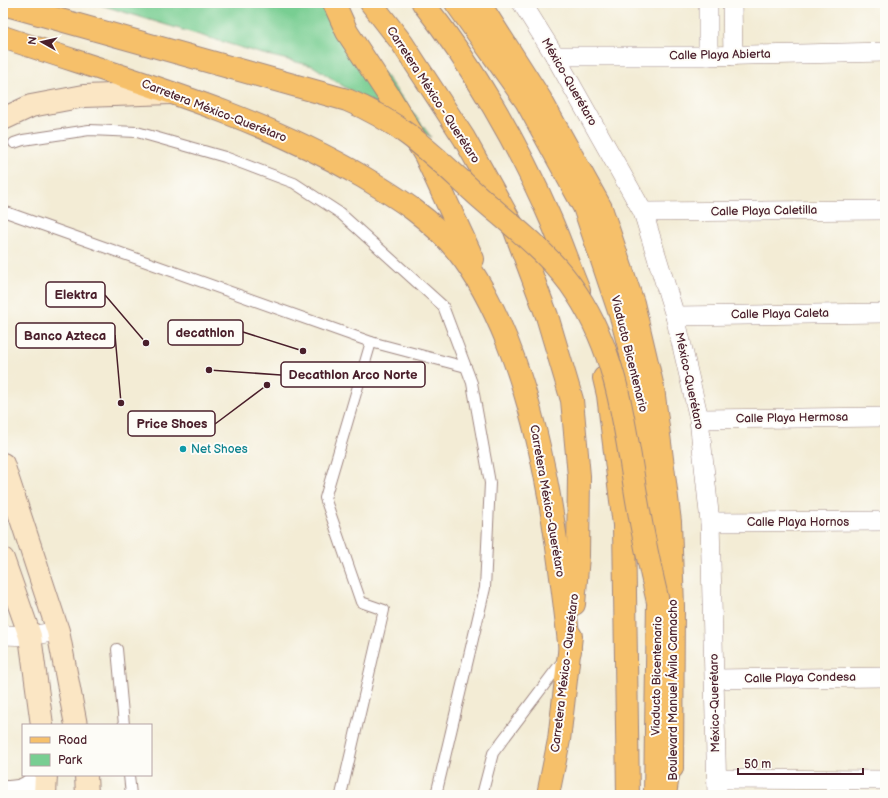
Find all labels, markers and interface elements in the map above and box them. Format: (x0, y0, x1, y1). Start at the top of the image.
north arrow (22, 22, 62, 62)
street label: Carretera México - Querétaro (383, 24, 483, 166)
street label: México-Querétaro (538, 35, 600, 129)
text: N (26, 36, 40, 46)
street label: Calle Playa Abierta (669, 47, 771, 63)
street label: Carretera México-Querétaro (139, 76, 289, 146)
street label: Calle Playa Caletilla (711, 203, 818, 219)
callout: Elektra (46, 282, 105, 307)
text: Elektra (55, 287, 97, 303)
street label: Viaducto Bicentenario (607, 294, 651, 414)
street label: Calle Playa Caleta (731, 306, 829, 322)
callout: decathlon (168, 320, 243, 345)
callout: Banco Azteca (16, 323, 115, 348)
text: decathlon (175, 325, 235, 341)
text: Banco Azteca (24, 328, 106, 344)
street label: México-Querétaro (671, 331, 707, 431)
callout: Decathlon Arco Norte (281, 362, 425, 387)
text: Decathlon Arco Norte (289, 367, 418, 383)
street label: Calle Playa Hermosa (736, 410, 849, 426)
callout: Price Shoes (128, 411, 215, 436)
text: Price Shoes (137, 416, 207, 432)
street label: Carretera México-Querétaro (526, 424, 568, 578)
place label: Net Shoes (191, 442, 248, 457)
marker: Net Shoes (178, 444, 188, 454)
street label: Calle Playa Hornos (747, 515, 849, 530)
street label: Carretera México - Querétaro (548, 593, 582, 753)
street label: Boulevard Manuel Ávila Camacho (664, 599, 681, 781)
street label: Viaducto Bicentenario (648, 616, 666, 736)
street label: México-Querétaro (707, 653, 723, 753)
street label: Calle Playa Condesa (744, 670, 856, 686)
legend (22, 724, 152, 776)
text: Road (58, 733, 87, 748)
scale bar (738, 750, 863, 776)
text: Park (58, 753, 82, 768)
text: 50 m (744, 757, 771, 772)

